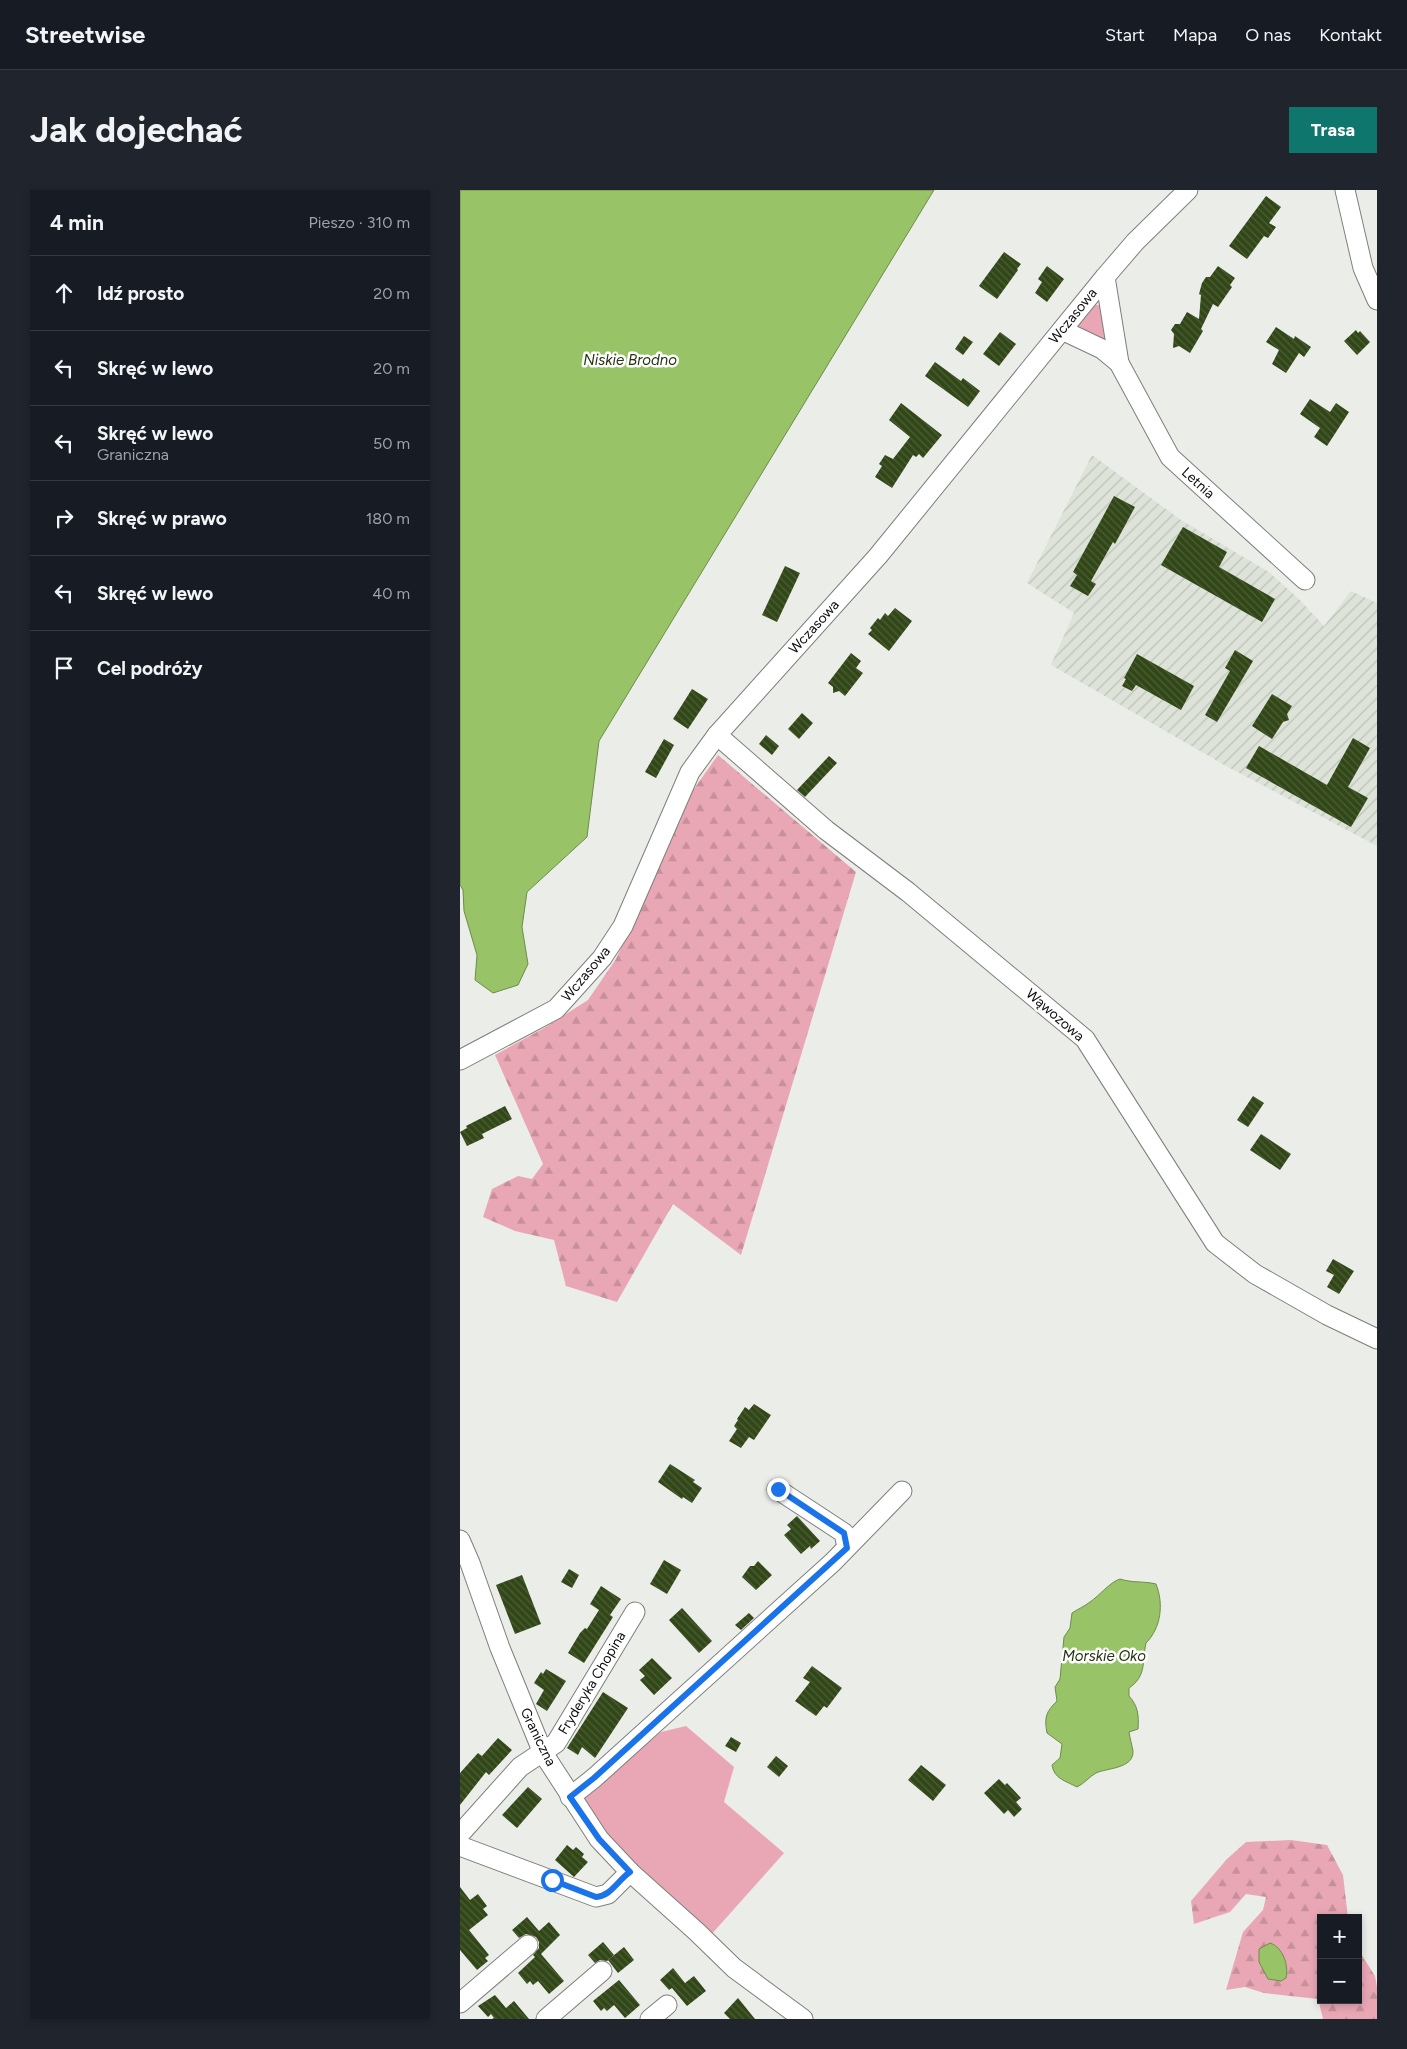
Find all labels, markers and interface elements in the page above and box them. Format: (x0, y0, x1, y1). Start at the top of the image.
text: Streetwise (25, 20, 145, 49)
text: Start (1105, 24, 1145, 46)
text: Mapa (1173, 24, 1217, 46)
text: O nas (1245, 24, 1291, 46)
text: Kontakt (1319, 24, 1382, 46)
button: Trasa (1289, 107, 1377, 153)
text: Jak dojechać (30, 109, 243, 151)
text: 4 min (50, 210, 104, 235)
text: Pieszo · 310 m (309, 213, 410, 232)
icon: ahead (50, 279, 78, 307)
text: Idź prosto (97, 282, 184, 305)
text: 20 m (373, 284, 410, 303)
street label: Wczasowa (1045, 285, 1101, 347)
water label: Niskie Brodno (583, 351, 677, 369)
icon: left (50, 354, 78, 382)
text: Skręć w lewo (97, 357, 213, 380)
text: 20 m (373, 359, 410, 378)
text: Skręć w lewo (97, 422, 213, 445)
icon: left (50, 429, 78, 457)
text: 50 m (373, 434, 410, 453)
text: Graniczna (97, 445, 169, 464)
street label: Letnia (1178, 464, 1218, 502)
icon: right (50, 504, 78, 532)
text: Skręć w prawo (97, 507, 227, 530)
text: 180 m (366, 509, 410, 528)
icon: left (50, 579, 78, 607)
text: Skręć w lewo (97, 582, 213, 605)
text: 40 m (372, 584, 410, 603)
street label: Wczasowa (785, 596, 843, 658)
icon: arrive (50, 654, 78, 682)
text: Cel podróży (97, 657, 203, 680)
street label: Wczasowa (558, 943, 614, 1005)
street label: Wąwozowa (1022, 985, 1088, 1045)
route end (767, 1478, 790, 1501)
street label: Fryderyka Chopina (555, 1628, 629, 1738)
water label: Morskie Oko (1062, 1647, 1146, 1665)
street label: Graniczna (517, 1705, 559, 1769)
route start (541, 1869, 564, 1892)
map controls (1317, 1914, 1362, 2004)
button: + (1317, 1914, 1362, 1959)
button: − (1317, 1959, 1362, 2004)

